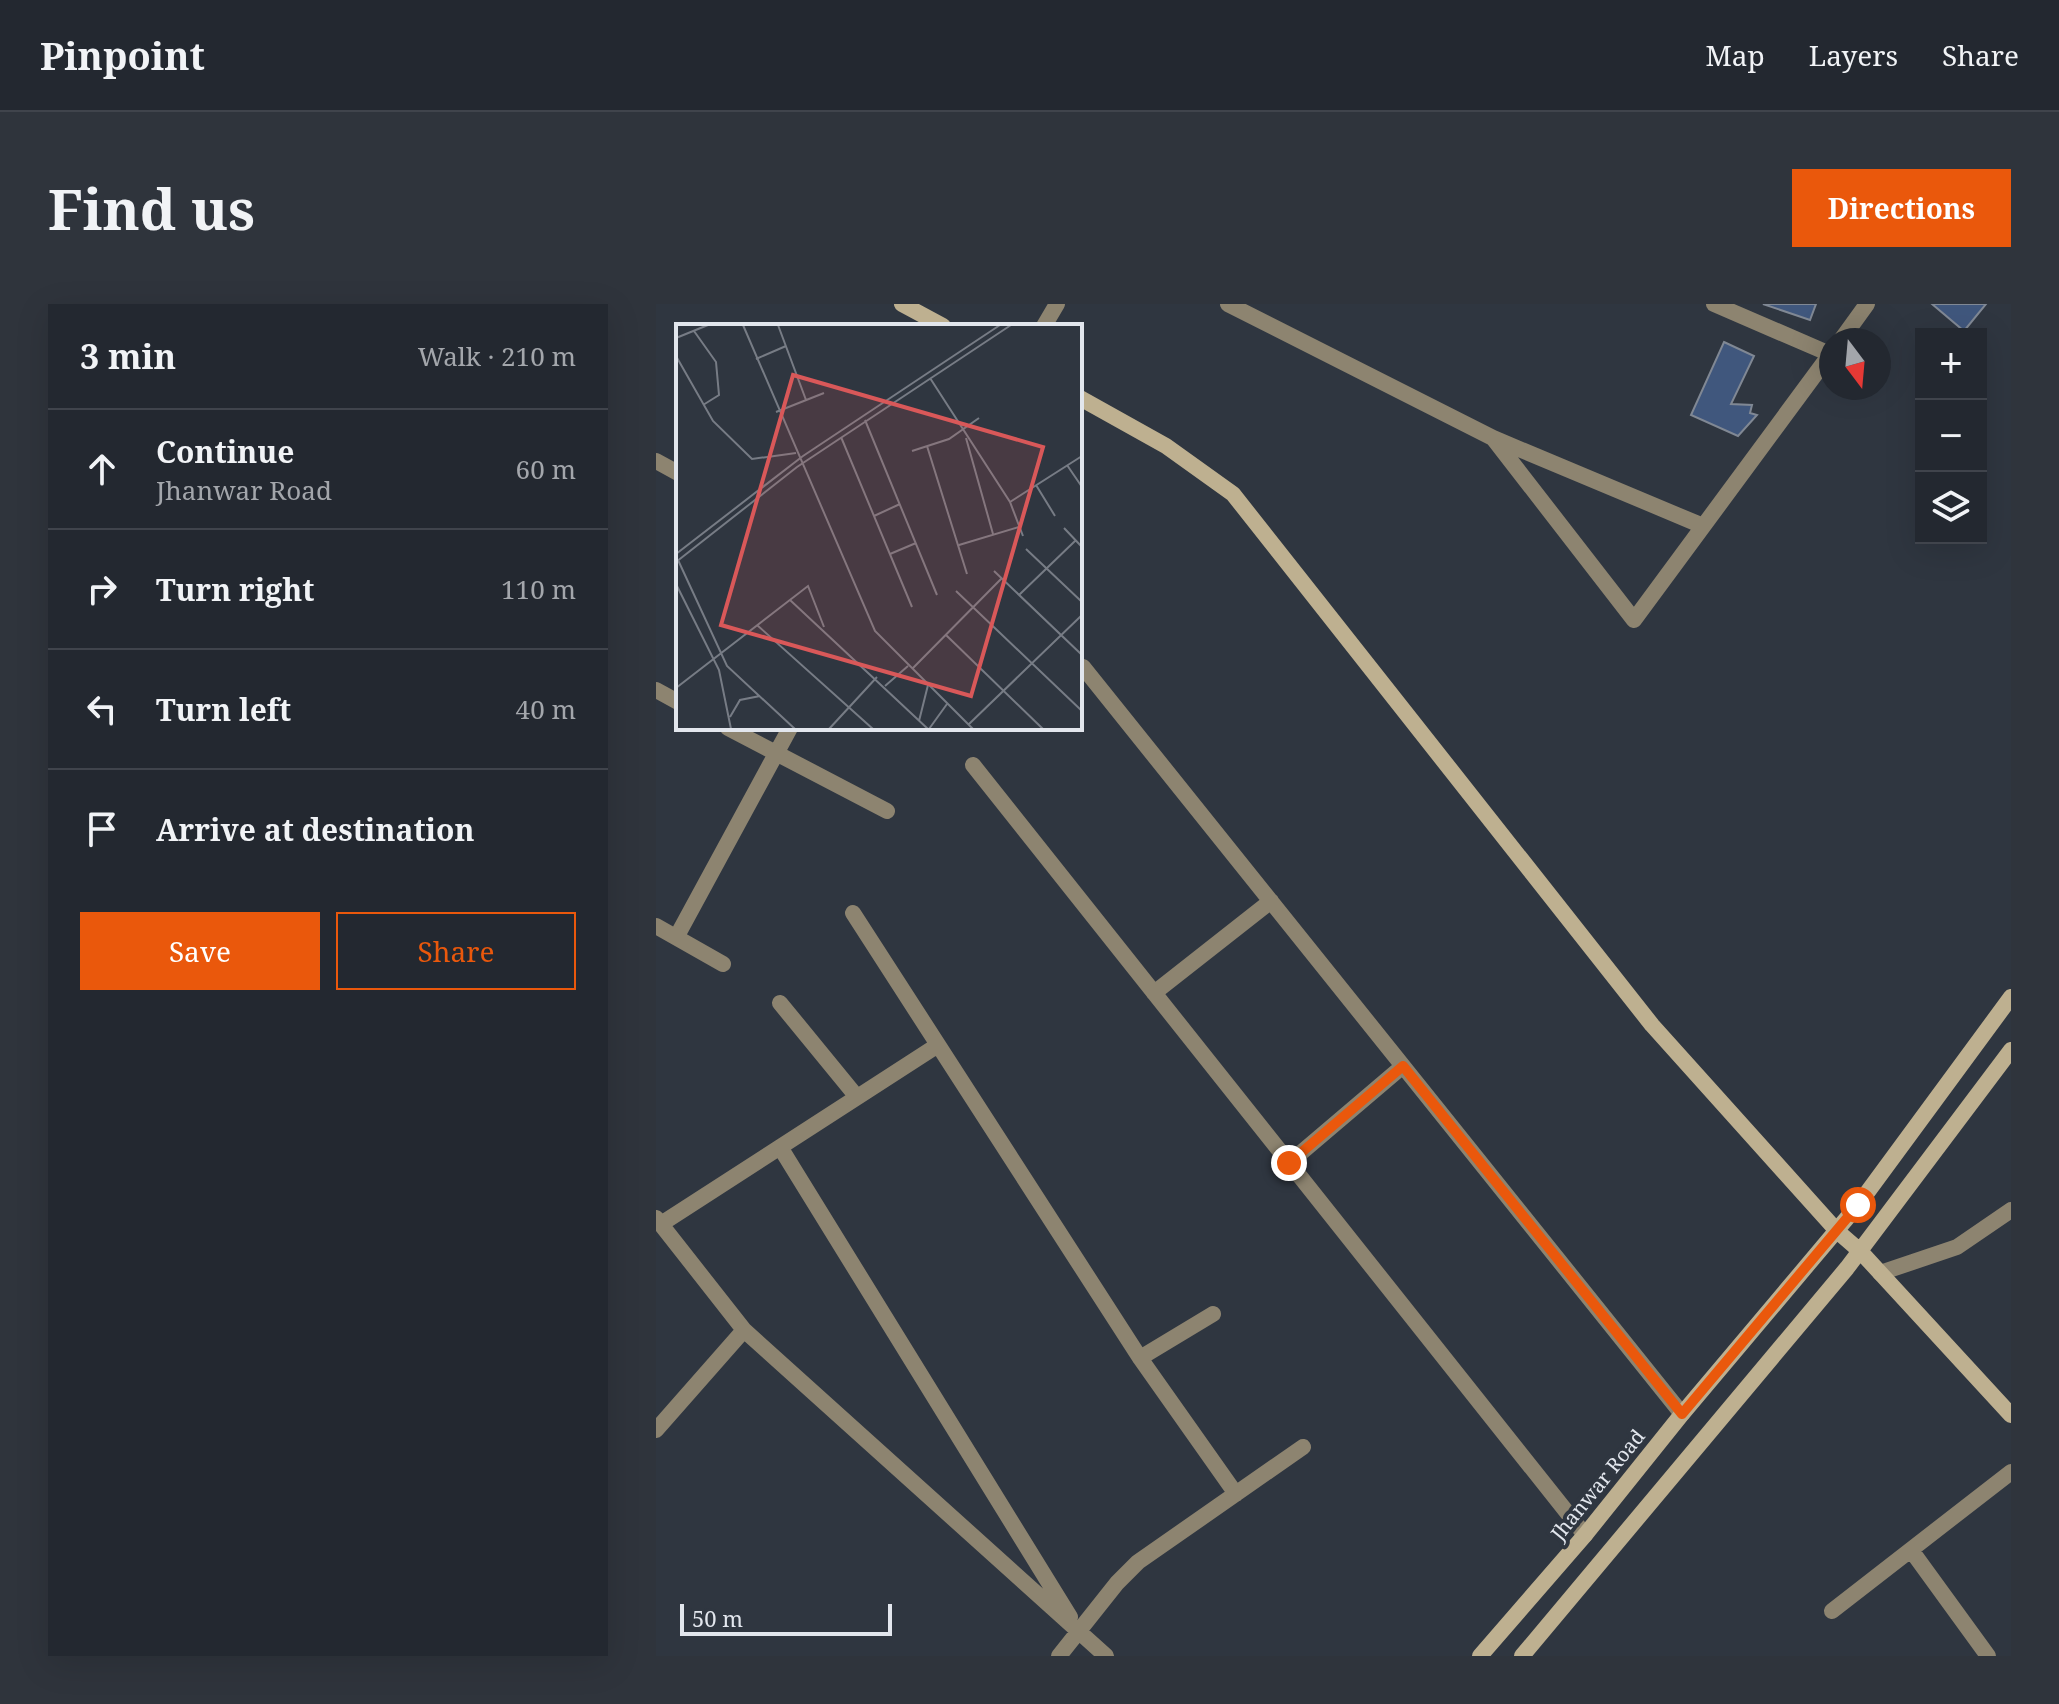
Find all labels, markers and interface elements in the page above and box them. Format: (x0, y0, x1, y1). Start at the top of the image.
text: Pinpoint (40, 29, 205, 81)
text: Map (1706, 36, 1765, 74)
text: Layers (1809, 36, 1898, 74)
text: Share (1942, 36, 2019, 74)
button: Directions (1792, 169, 2011, 247)
text: Find us (48, 170, 255, 246)
inset map (676, 324, 1082, 730)
north arrow (1819, 328, 1891, 400)
map controls (1915, 328, 1987, 544)
button: + (1915, 328, 1987, 400)
text: 3 min (80, 333, 176, 379)
text: Walk · 210 m (418, 338, 576, 374)
button: − (1915, 400, 1987, 472)
text: Continue (156, 431, 294, 472)
icon: ahead (80, 447, 124, 491)
text: 60 m (516, 451, 576, 487)
text: Jhanwar Road (156, 472, 332, 508)
button: layers (1915, 472, 1987, 544)
icon: right (80, 567, 124, 611)
text: Turn right (156, 569, 314, 610)
text: 110 m (501, 571, 576, 607)
icon: left (80, 687, 124, 731)
text: Turn left (156, 689, 291, 730)
text: 40 m (516, 691, 576, 727)
icon: arrive (80, 807, 124, 851)
text: Arrive at destination (156, 809, 475, 850)
button: Save (80, 912, 320, 990)
button: Share (336, 912, 576, 990)
route end (1271, 1145, 1307, 1181)
route start (1840, 1187, 1876, 1223)
street label: Jhanwar Road (1544, 1424, 1651, 1547)
scale bar (680, 1600, 892, 1636)
text: 50 m (692, 1603, 743, 1633)

